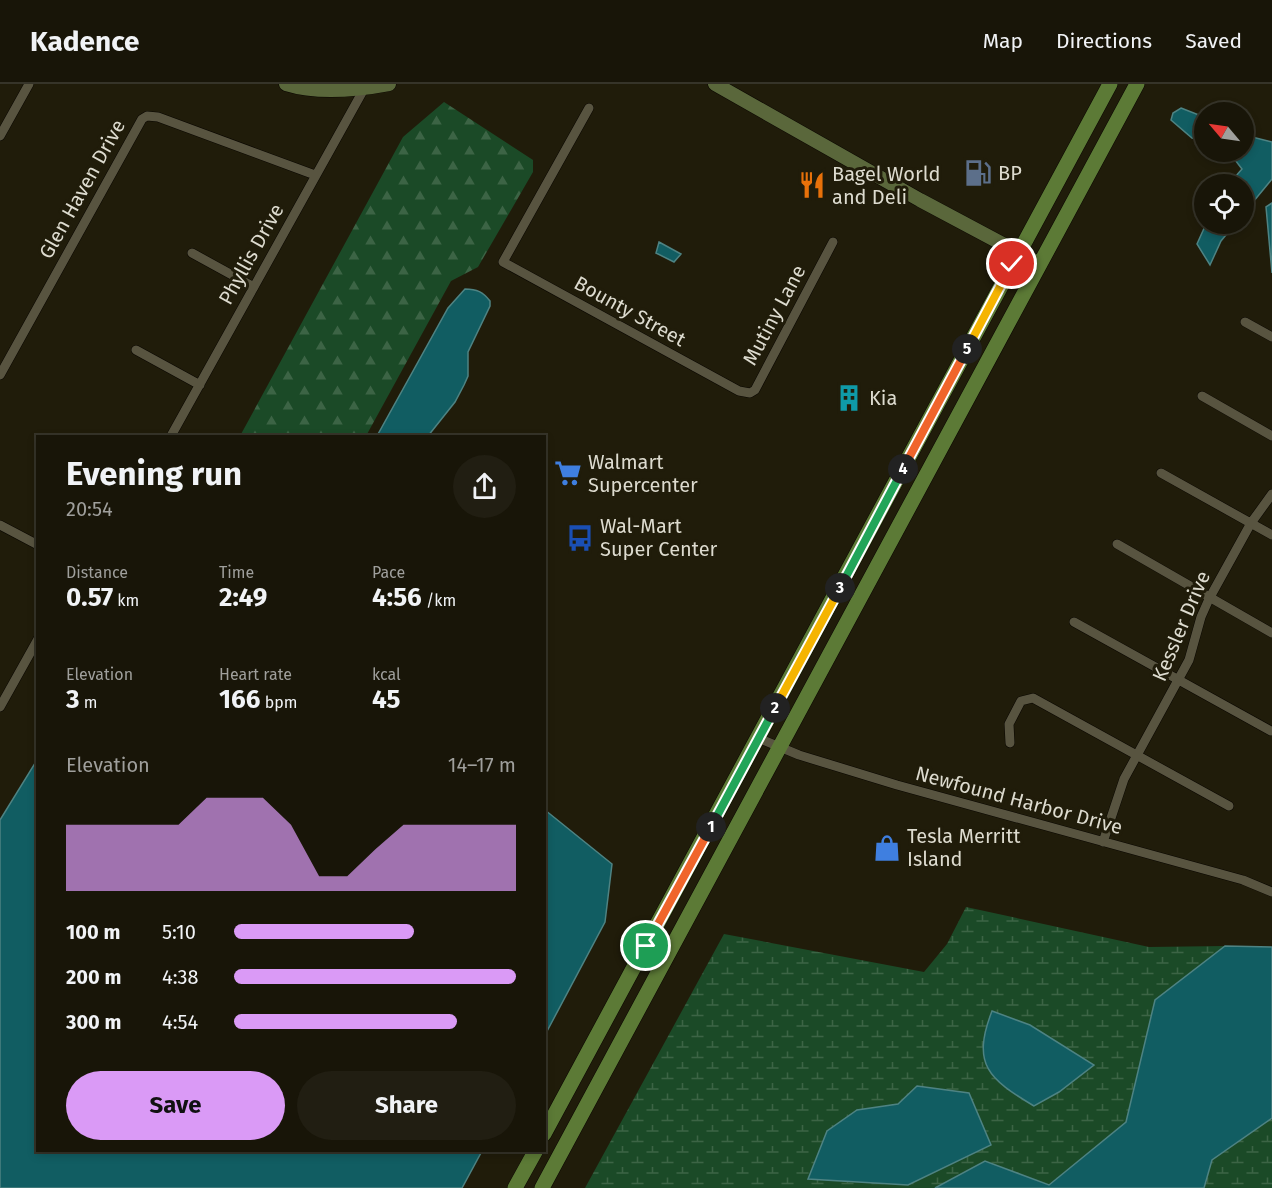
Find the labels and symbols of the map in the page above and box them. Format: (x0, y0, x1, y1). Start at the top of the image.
north arrow (1194, 102, 1254, 162)
street label: Glen Haven Drive (34, 115, 130, 263)
fuel station icon: BP (963, 158, 993, 188)
place label: BP (998, 161, 1022, 185)
place label: Bagel World and Deli (832, 162, 940, 209)
restaurant icon: Bagel World and Deli (797, 170, 827, 200)
street label: Phyllis Drive (213, 199, 289, 309)
pin (986, 238, 1037, 289)
street label: Mutiny Lane (738, 261, 810, 369)
street label: Bounty Street (570, 271, 691, 352)
pin: 5 (952, 334, 982, 364)
building icon: Kia (834, 383, 864, 413)
place label: Kia (869, 386, 897, 410)
place label: Walmart Supercenter (588, 450, 698, 497)
pin: 4 (888, 454, 918, 484)
supermarket icon: Walmart Supercenter (553, 458, 583, 488)
place label: Wal-Mart Super Center (600, 514, 718, 561)
bus stop icon: Wal-Mart Super Center (565, 523, 595, 553)
street label: Kessler Drive (1147, 567, 1215, 685)
pin: 3 (825, 573, 855, 603)
pin: 2 (760, 693, 790, 723)
street label: Newfound Harbor Drive (913, 761, 1125, 839)
pin: 1 (696, 812, 726, 842)
place label: Tesla Merritt Island (907, 824, 1021, 871)
shop icon: Tesla Merritt Island (872, 833, 902, 863)
pin (620, 920, 671, 971)

